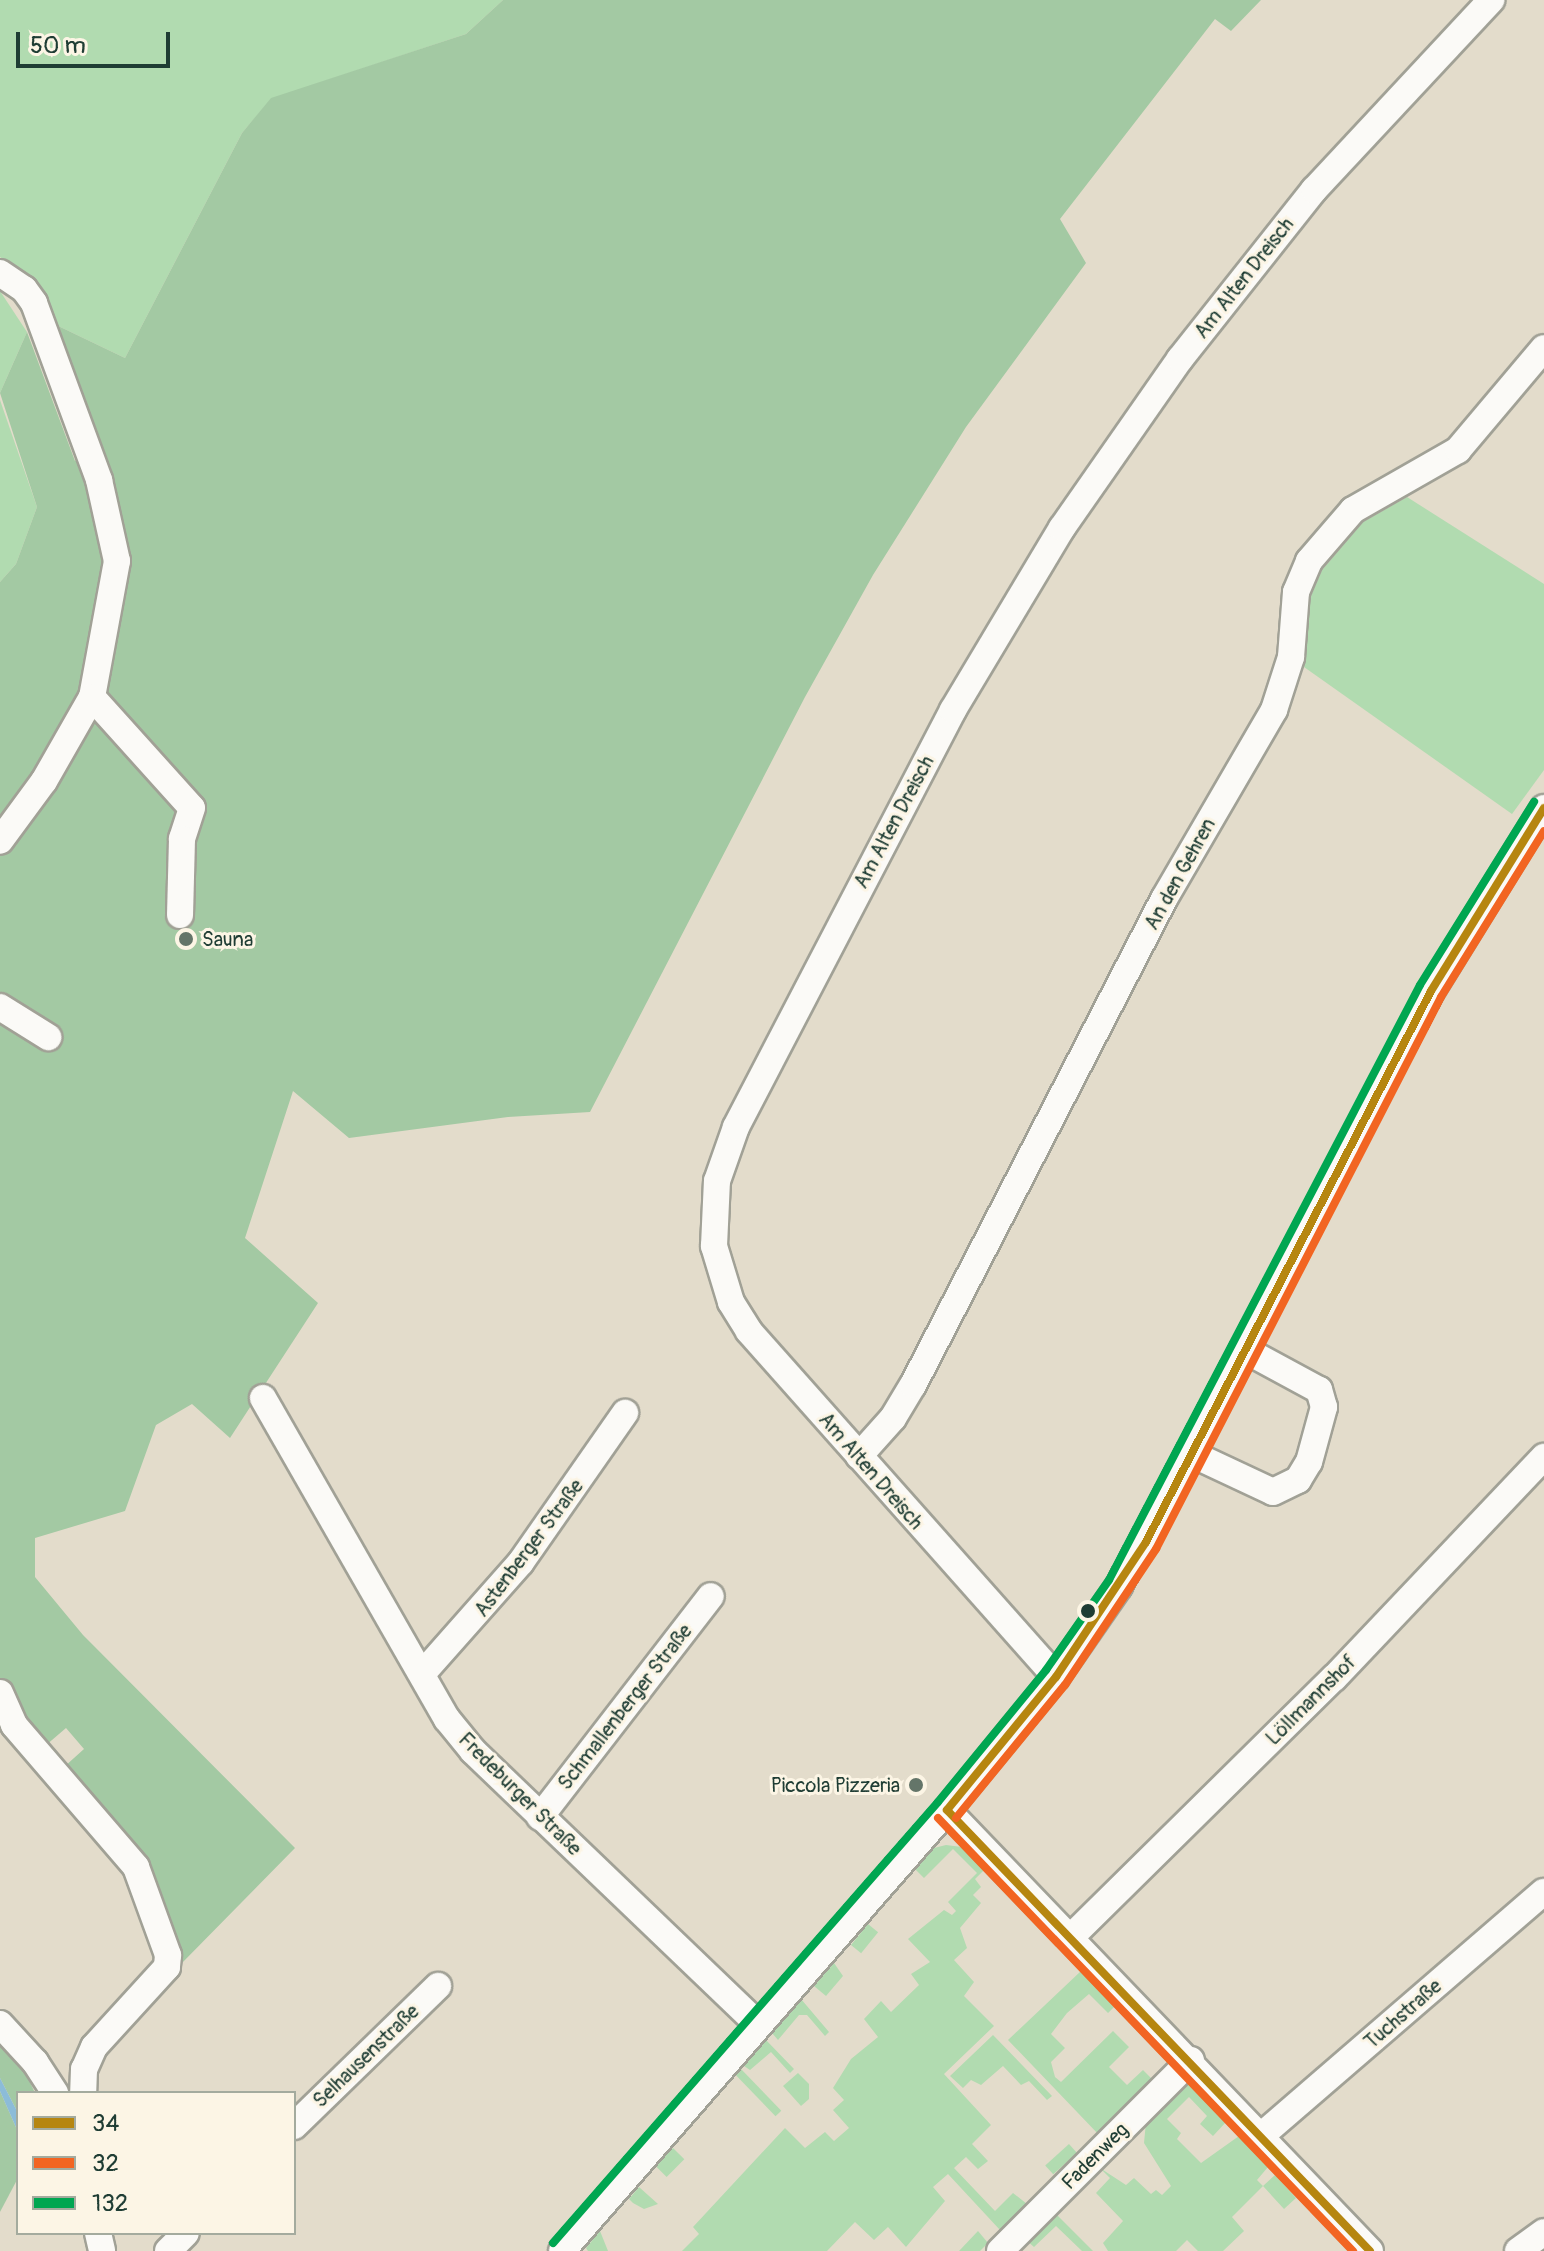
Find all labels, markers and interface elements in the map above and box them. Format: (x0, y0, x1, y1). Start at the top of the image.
scale bar (20, 16, 174, 66)
text: 50 m (30, 31, 86, 60)
street label: Am Alten Dreisch (1189, 213, 1299, 343)
street label: Am Alten Dreisch (849, 752, 939, 892)
street label: An den Gehren (1139, 814, 1221, 934)
place label: Sauna (202, 927, 253, 951)
marker: Sauna (177, 930, 195, 948)
street label: Am Alten Dreisch (814, 1408, 928, 1534)
street label: Astenberger Straße (469, 1475, 589, 1621)
unlabelled marker (1080, 1603, 1096, 1619)
street label: Schmallenberger Straße (553, 1619, 697, 1795)
street label: Löllmannshof (1261, 1650, 1361, 1750)
street label: Fredeburger Straße (454, 1728, 586, 1860)
place label: Piccola Pizzeria (771, 1773, 900, 1797)
marker: Piccola Pizzeria (907, 1776, 925, 1794)
street label: Tuchstraße (1360, 1974, 1446, 2054)
street label: Selhausenstraße (308, 1999, 424, 2113)
legend (16, 2091, 296, 2235)
text: 34 (92, 2109, 119, 2138)
street label: Fadenweg (1057, 2118, 1133, 2194)
text: 32 (92, 2149, 119, 2178)
text: 132 (92, 2189, 128, 2218)

